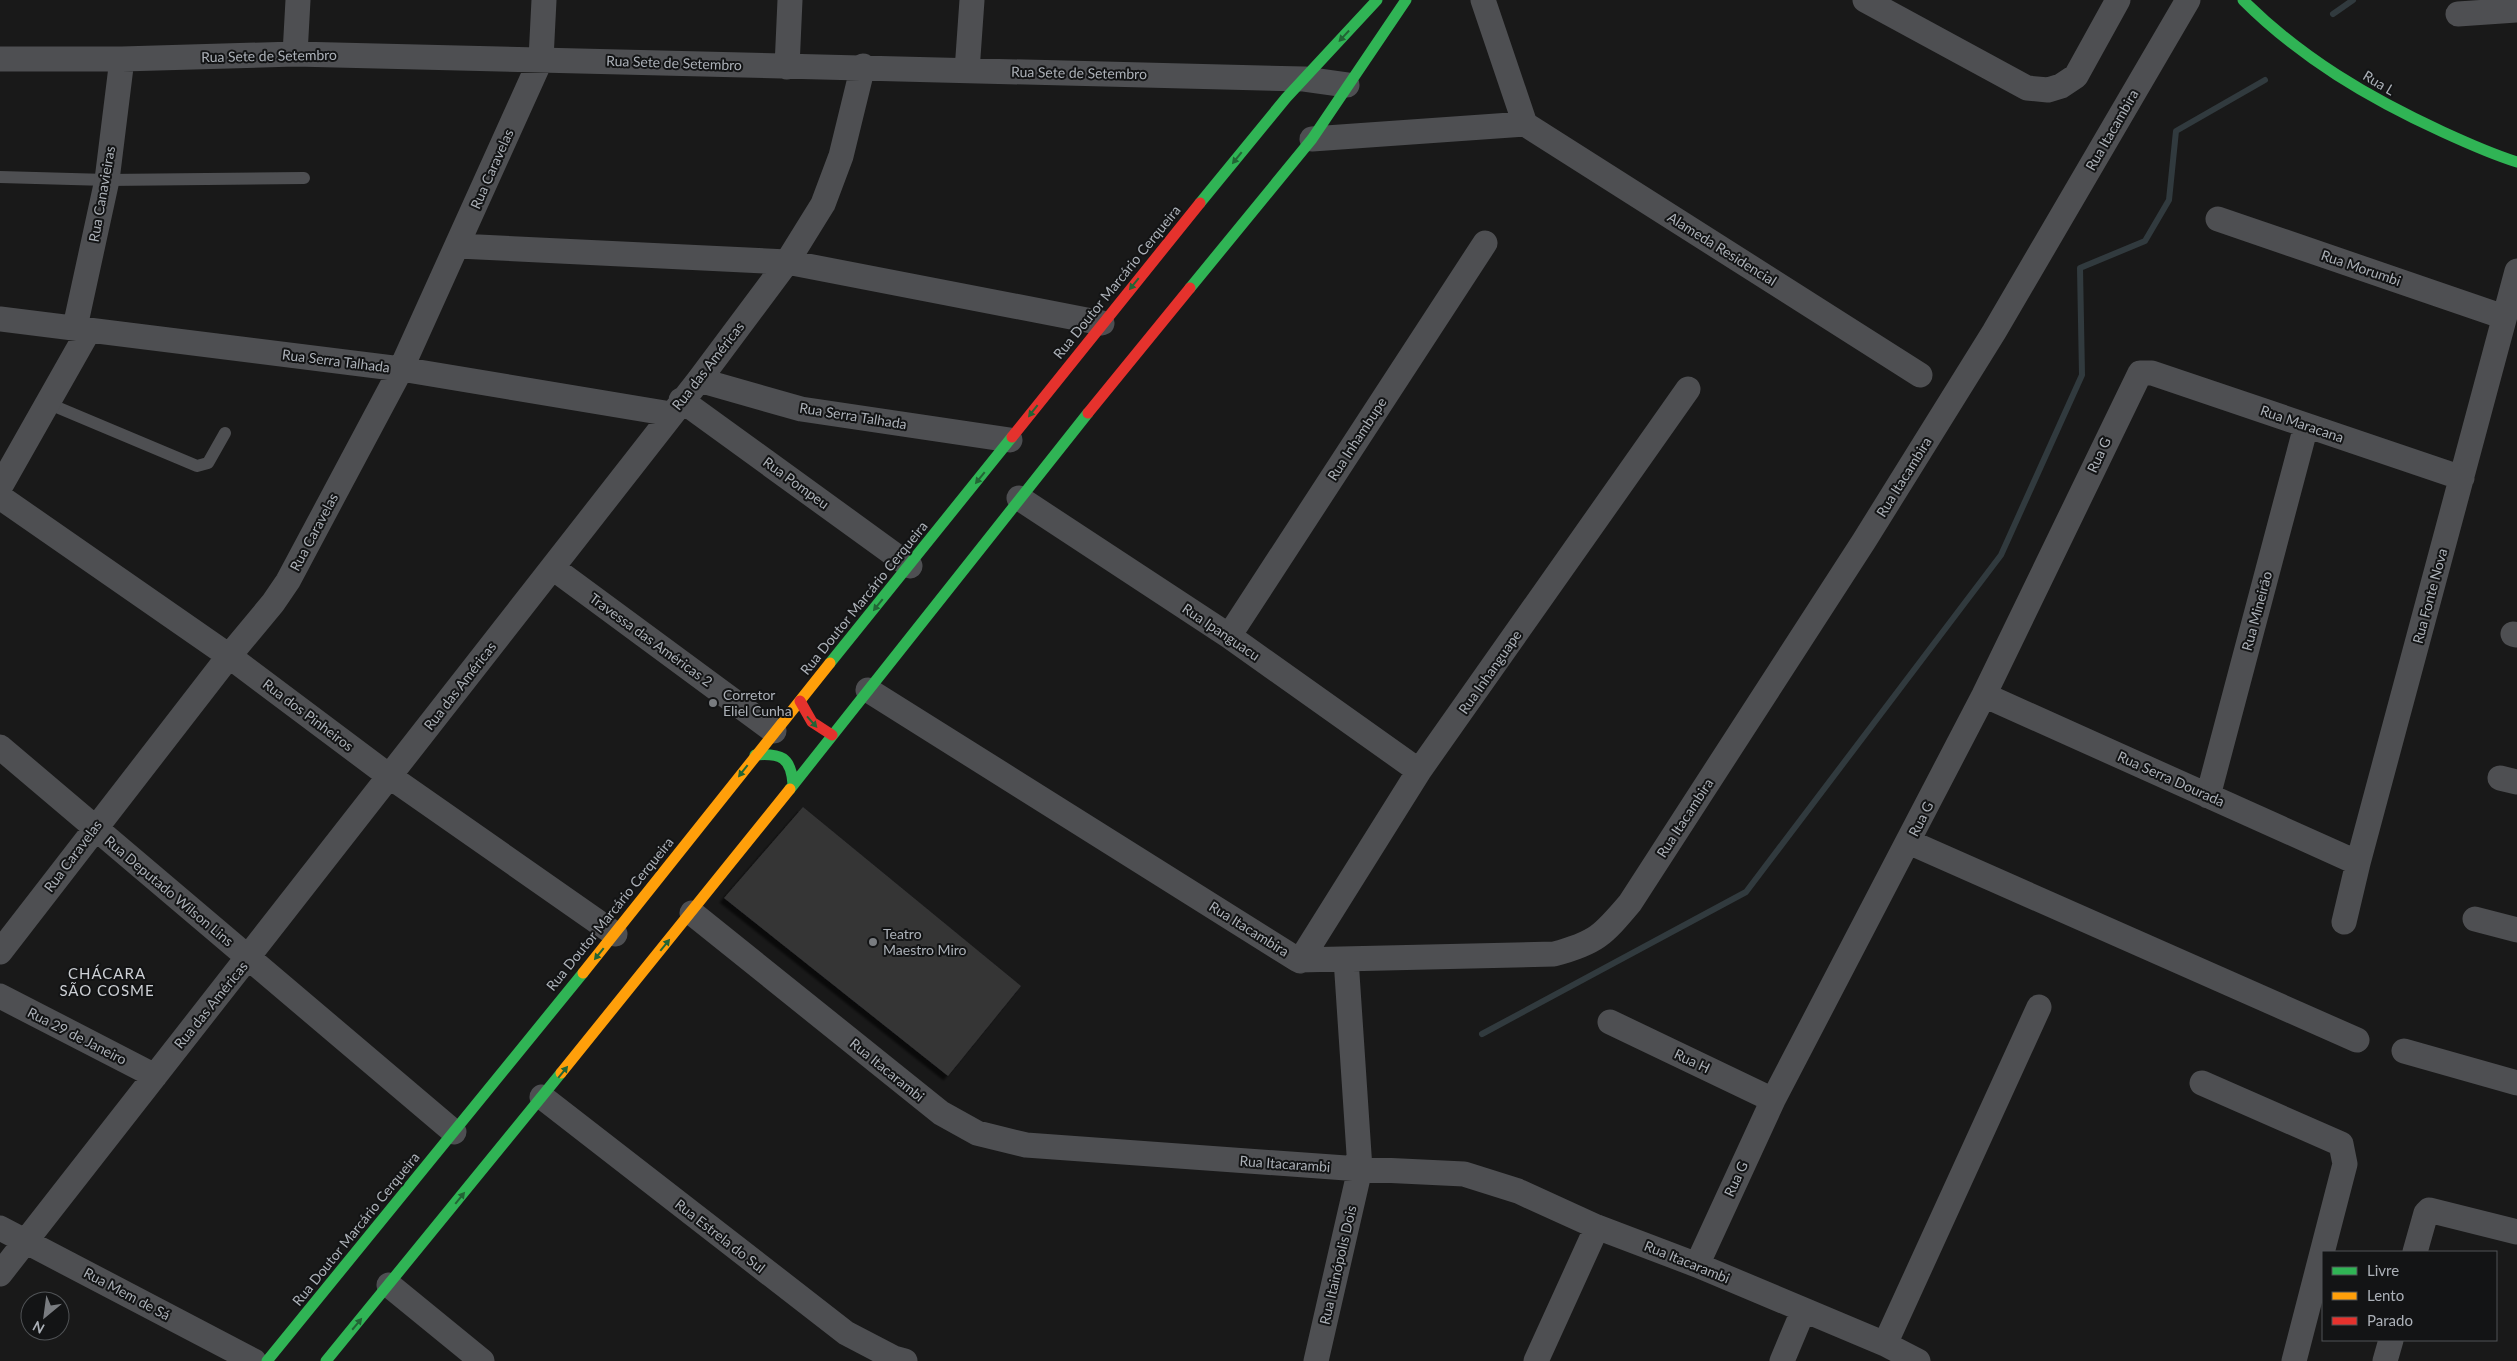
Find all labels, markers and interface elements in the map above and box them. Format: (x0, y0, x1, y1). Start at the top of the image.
one-way arrow (1338, 29, 1350, 41)
street label: Rua Sete de Setembro (201, 46, 337, 65)
street label: Rua Sete de Setembro (606, 52, 742, 73)
street label: Rua Sete de Setembro (1011, 63, 1147, 82)
street label: Rua L (2360, 67, 2398, 99)
street label: Rua Itacambira (2081, 86, 2142, 173)
street label: Rua Caravelas (466, 126, 517, 211)
street label: Rua Canavieiras (85, 145, 118, 243)
one-way arrow (1231, 151, 1242, 164)
street label: Rua Doutor Marcário Cerqueira (1049, 202, 1184, 362)
street label: Alameda Residencial (1665, 208, 1780, 289)
street label: Rua Morumbi (2319, 246, 2403, 289)
one-way arrow (1128, 277, 1139, 290)
street label: Rua das Américas (668, 318, 747, 413)
street label: Rua Serra Talhada (281, 345, 391, 376)
street label: Rua Inhambupe (1323, 394, 1390, 483)
street label: Rua Serra Talhada (798, 399, 908, 432)
street label: Rua Maracana (2258, 401, 2346, 446)
one-way arrow (1027, 404, 1038, 417)
street label: Rua Itacambira (1872, 434, 1935, 520)
street label: Rua G (2083, 434, 2114, 475)
street label: Rua Pompeu (760, 453, 833, 512)
one-way arrow (975, 471, 985, 485)
street label: Rua Caravelas (286, 490, 341, 574)
street label: Rua Doutor Marcário Cerqueira (796, 518, 931, 678)
street label: Rua Fonte Nova (2409, 546, 2450, 645)
street label: Rua Mineirão (2238, 569, 2275, 652)
street label: Travessa das Américas 2 (587, 589, 716, 690)
one-way arrow (873, 598, 884, 611)
street label: Rua Ipanguacu (1179, 599, 1263, 664)
street label: Rua Inhanguape (1454, 627, 1525, 717)
street label: Rua das Américas (420, 638, 499, 733)
street label: Rua dos Pinheiros (260, 675, 357, 754)
place label: Corretor Eliel Cunha (723, 686, 792, 719)
marker: Corretor Eliel Cunha (707, 697, 719, 709)
one-way arrow (807, 715, 818, 728)
street label: Rua Serra Dourada (2115, 747, 2227, 810)
one-way arrow (737, 764, 748, 777)
street label: Rua Itacambira (1653, 775, 1716, 860)
street label: Rua G (1905, 798, 1937, 839)
street label: Rua Caravelas (40, 816, 105, 895)
street label: Rua Deputado Wilson Lins (102, 832, 237, 949)
street label: Rua Doutor Marcário Cerqueira (542, 834, 677, 994)
street label: Rua Itacambira (1206, 897, 1292, 960)
place label: Teatro Maestro Miro (883, 925, 967, 958)
marker: Teatro Maestro Miro (867, 936, 879, 948)
one-way arrow (660, 939, 671, 952)
one-way arrow (593, 947, 604, 960)
street label: Rua das Américas (170, 958, 251, 1052)
district label: CHÁCARA SÃO COSME (59, 964, 155, 999)
street label: Rua 29 de Janeiro (25, 1003, 130, 1068)
street label: Rua Itacarambi (847, 1034, 928, 1105)
street label: Rua H (1672, 1045, 1713, 1076)
one-way arrow (557, 1066, 568, 1079)
street label: Rua Doutor Marcário Cerqueira (288, 1149, 423, 1309)
street label: Rua Itacarambi (1239, 1152, 1331, 1175)
street label: Rua G (1720, 1158, 1751, 1199)
one-way arrow (455, 1192, 466, 1205)
street label: Rua Estrela do Sul (672, 1195, 769, 1276)
street label: Rua Itainópolis Dois (1316, 1204, 1359, 1326)
street label: Rua Itacarambi (1642, 1237, 1732, 1286)
legend (2322, 1251, 2497, 1341)
text: Livre (2367, 1261, 2399, 1279)
street label: Rua Mem de Sá (81, 1264, 173, 1323)
text: Lento (2367, 1286, 2404, 1304)
north arrow (20, 1291, 70, 1341)
text: Parado (2367, 1311, 2413, 1329)
one-way arrow (352, 1317, 363, 1330)
text: N (30, 1318, 47, 1338)

